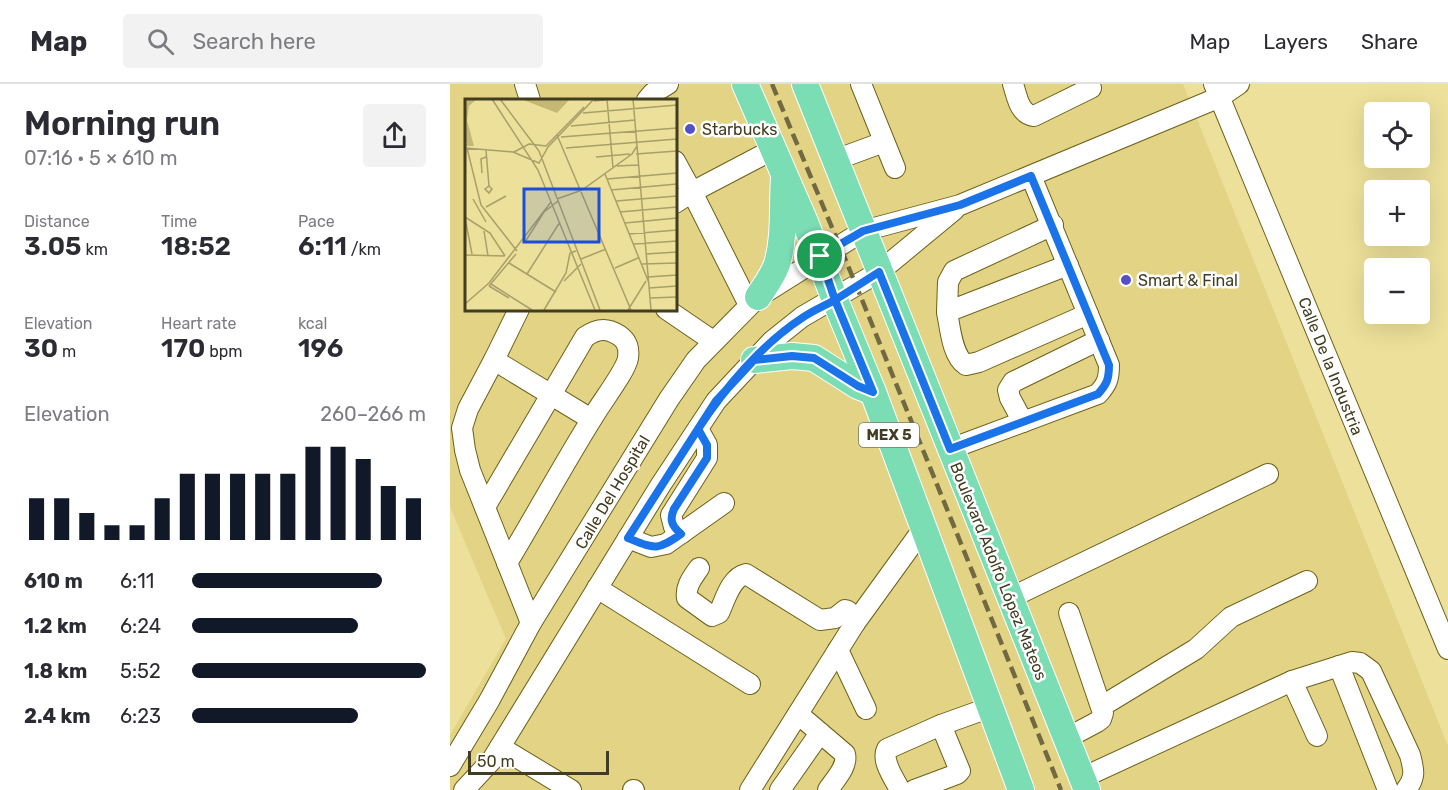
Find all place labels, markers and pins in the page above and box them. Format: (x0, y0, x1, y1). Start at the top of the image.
place label: Starbucks (702, 120, 777, 139)
marker: Starbucks (683, 122, 697, 136)
pin (794, 230, 845, 281)
place label: Smart & Final (1138, 271, 1238, 290)
marker: Smart & Final (1119, 273, 1133, 287)

